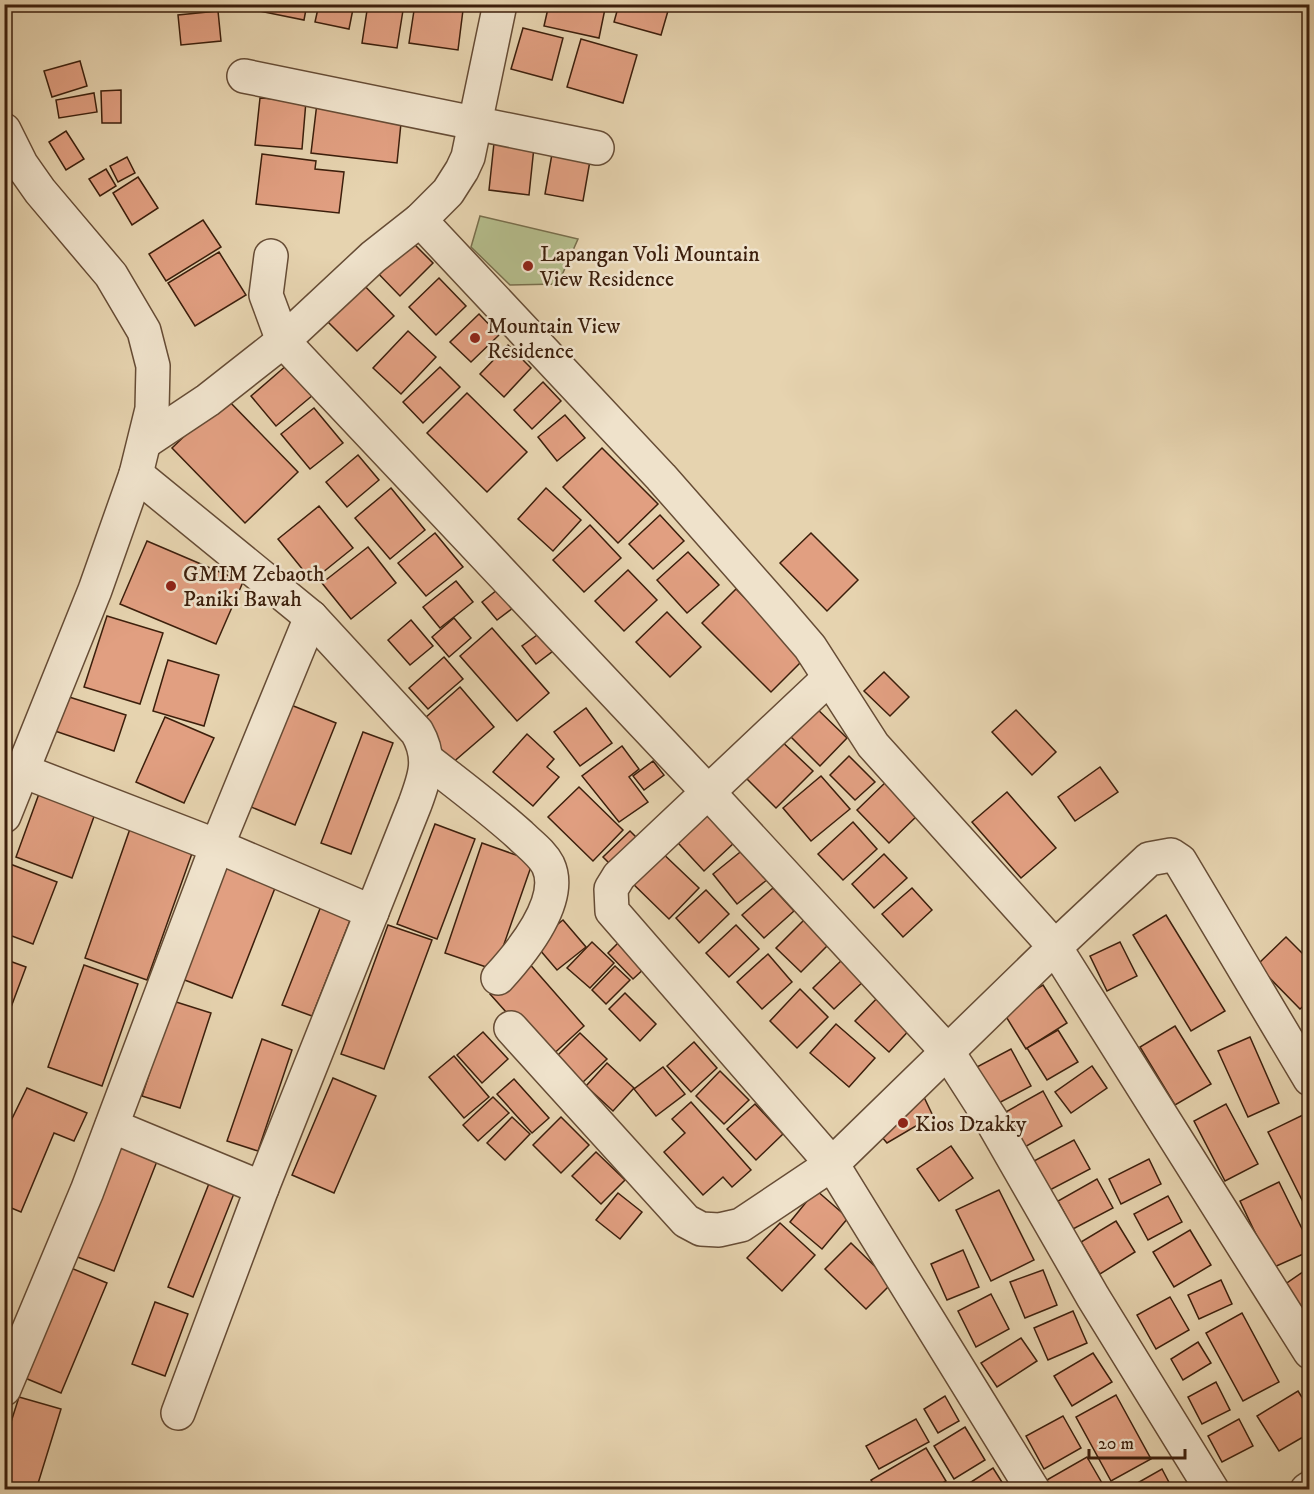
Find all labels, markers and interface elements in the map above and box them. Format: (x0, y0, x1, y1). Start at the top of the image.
place label: Lapangan Voli Mountain View Residence (539, 241, 760, 293)
marker: Lapangan Voli Mountain View Residence (521, 259, 535, 273)
place label: Mountain View Residence (487, 313, 620, 365)
marker: Mountain View Residence (468, 331, 482, 345)
place label: GMIM Zebaoth Paniki Bawah (183, 561, 325, 613)
marker: GMIM Zebaoth Paniki Bawah (164, 579, 178, 593)
place label: Kios Dzakky (915, 1111, 1027, 1138)
marker: Kios Dzakky (896, 1116, 910, 1130)
scale bar (1089, 1422, 1185, 1460)
text: 20 m (1098, 1433, 1134, 1455)

